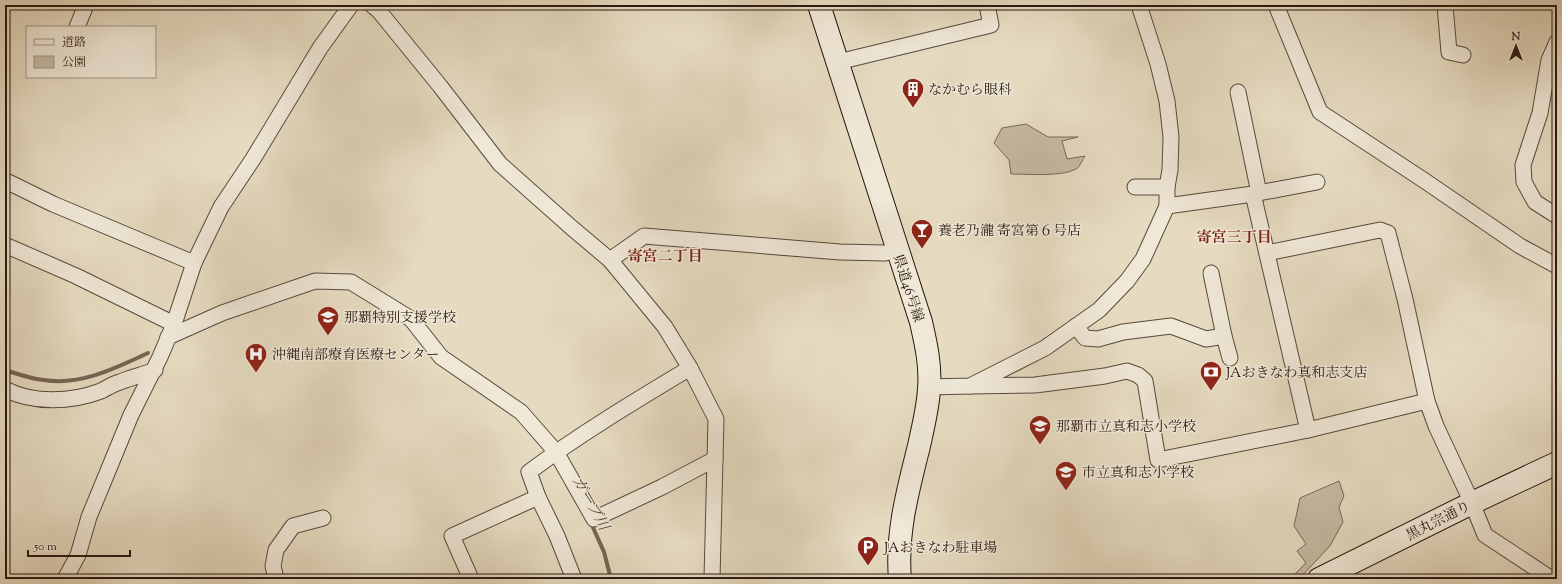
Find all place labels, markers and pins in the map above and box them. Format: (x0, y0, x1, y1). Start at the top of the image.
building icon: なかむら眼科 (900, 76, 926, 109)
place label: なかむら眼科 (928, 81, 1012, 101)
bar icon: 養老乃瀧 寄宮第６号店 (909, 217, 935, 250)
place label: 養老乃瀧 寄宮第６号店 (938, 222, 1081, 242)
school or university icon: 那覇特別支援学校 (315, 304, 341, 337)
place label: 那覇特別支援学校 (344, 309, 456, 329)
hospital icon: 沖縄南部療育医療センター (243, 341, 269, 374)
place label: 沖縄南部療育医療センター (272, 346, 439, 366)
bank icon: JAおきなわ真和志支店 (1198, 359, 1224, 392)
place label: JAおきなわ真和志支店 (1225, 364, 1367, 384)
school or university icon: 那覇市立真和志小学校 (1027, 413, 1053, 446)
place label: 那覇市立真和志小学校 (1056, 418, 1196, 438)
school or university icon: 市立真和志小学校 (1053, 459, 1079, 492)
place label: 市立真和志小学校 (1082, 464, 1194, 484)
parking icon: JAおきなわ駐車場 (855, 534, 881, 567)
place label: JAおきなわ駐車場 (883, 539, 997, 559)

